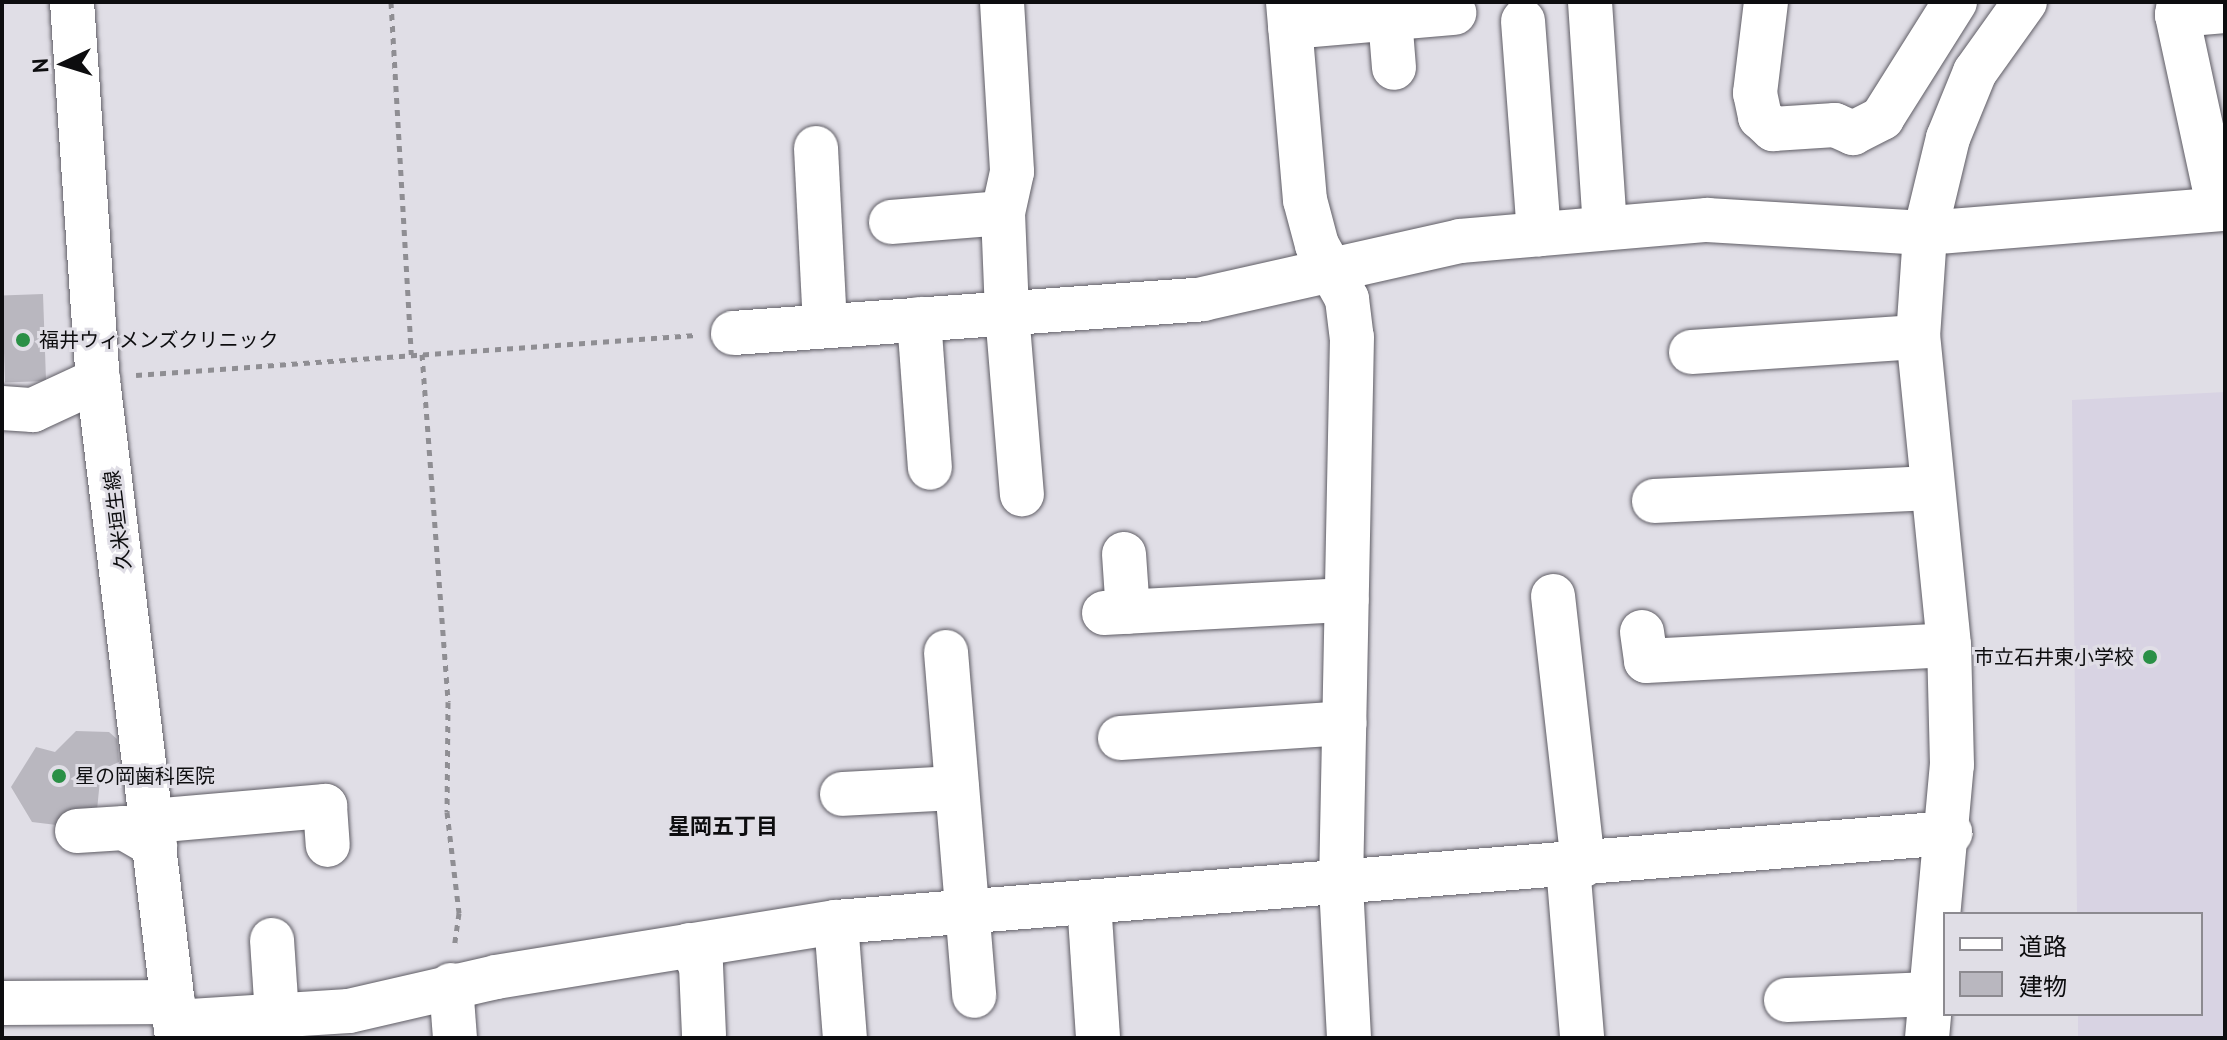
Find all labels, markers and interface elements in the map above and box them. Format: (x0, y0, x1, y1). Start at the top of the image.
north arrow (24, 24, 104, 104)
text: N (26, 57, 55, 74)
place label: 福井ウィメンズクリニック (39, 328, 279, 352)
marker: 福井ウィメンズクリニック (14, 331, 32, 349)
street label: 久米垣生線 (100, 469, 136, 571)
place label: 市立石井東小学校 (1974, 645, 2134, 669)
marker: 市立石井東小学校 (2141, 648, 2159, 666)
place label: 星の岡歯科医院 (75, 764, 215, 788)
marker: 星の岡歯科医院 (50, 767, 68, 785)
district label: 星岡五丁目 (668, 814, 778, 840)
legend (1943, 912, 2203, 1016)
text: 道路 (2019, 931, 2067, 962)
text: 建物 (2019, 971, 2067, 1002)

